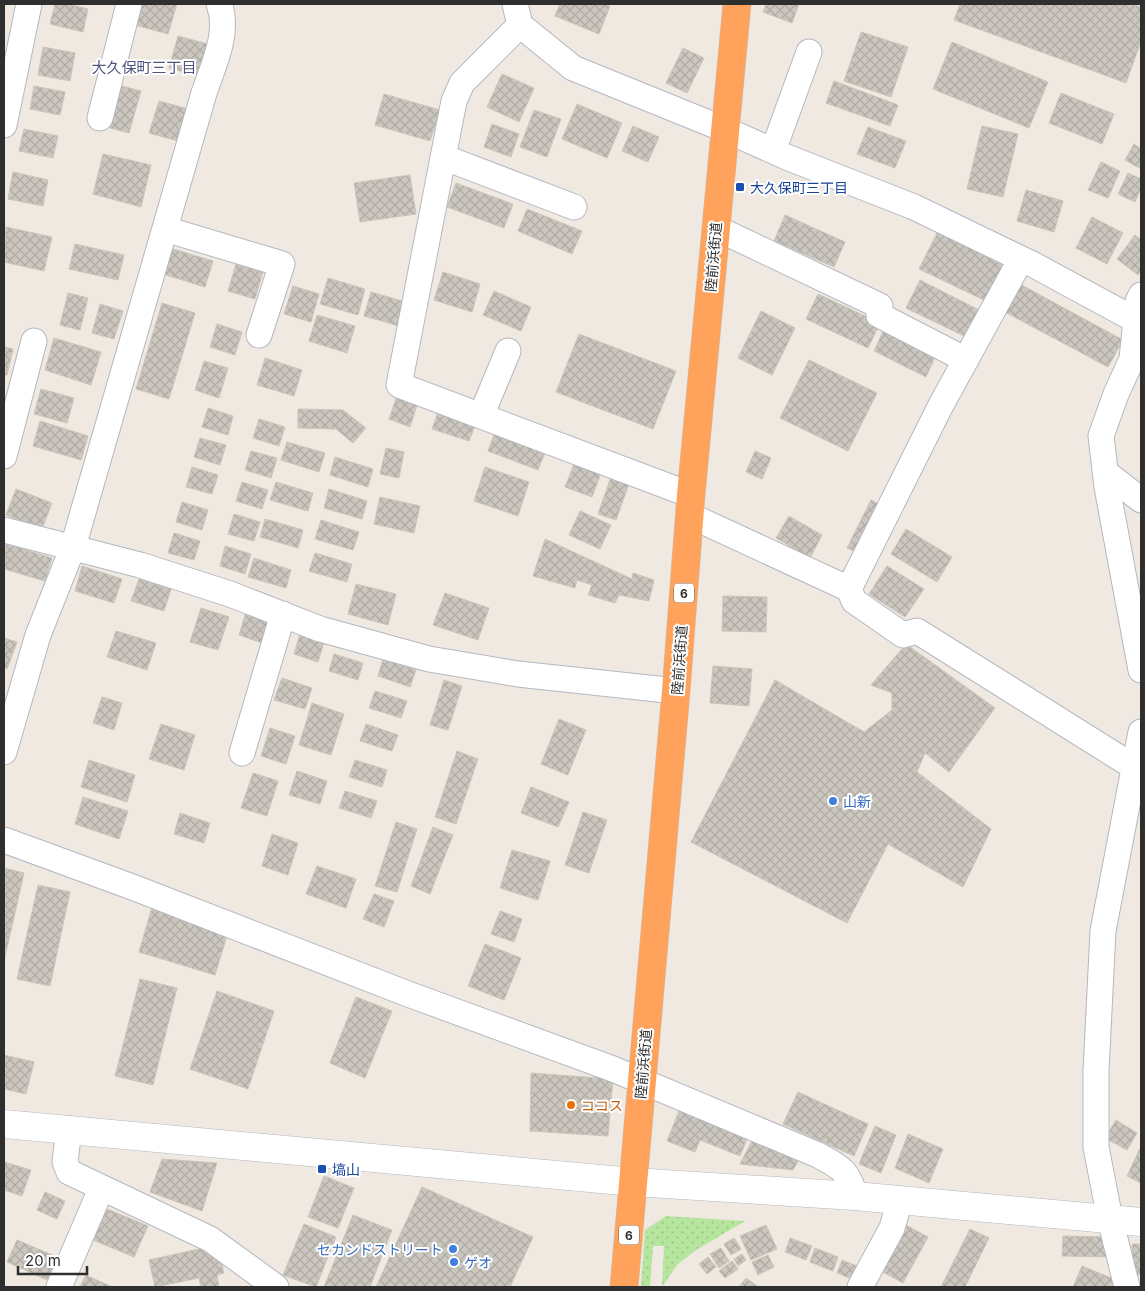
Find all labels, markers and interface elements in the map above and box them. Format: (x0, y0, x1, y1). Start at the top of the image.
district label: 大久保町三丁目 (91, 58, 197, 77)
place label: 大久保町三丁目 (750, 179, 848, 196)
marker: 大久保町三丁目 (734, 181, 746, 193)
street label: 陸前浜街道 (701, 221, 725, 293)
road number: 6 (674, 584, 694, 602)
street label: 陸前浜街道 (668, 624, 690, 696)
place label: 山新 (843, 793, 871, 810)
marker: 山新 (827, 795, 839, 807)
street label: 陸前浜街道 (631, 1028, 655, 1100)
place label: ココス (581, 1097, 623, 1114)
marker: ココス (565, 1099, 577, 1111)
place label: 塙山 (332, 1161, 360, 1178)
marker: 塙山 (316, 1163, 328, 1175)
road number: 6 (619, 1226, 639, 1244)
place label: セカンドストリート (317, 1241, 443, 1258)
marker: セカンドストリート (447, 1243, 459, 1255)
scale bar (18, 1244, 86, 1276)
text: 20 m (25, 1251, 61, 1270)
place label: ゲオ (464, 1254, 492, 1271)
marker: ゲオ (448, 1256, 460, 1268)

